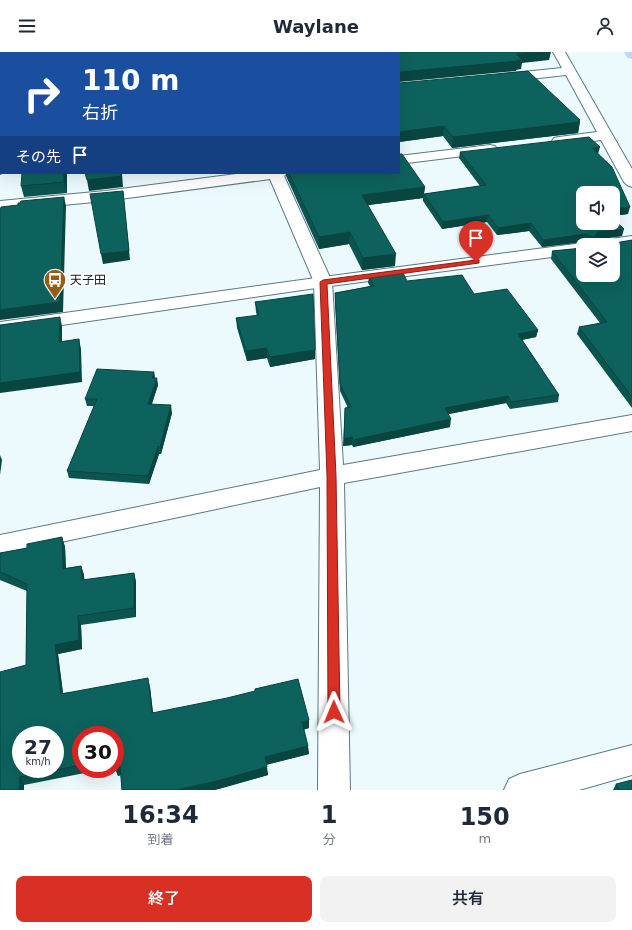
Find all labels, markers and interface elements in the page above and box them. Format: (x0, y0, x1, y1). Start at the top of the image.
icon: menu (16, 15, 38, 37)
icon: person (594, 15, 616, 37)
text: Waylane (273, 16, 359, 37)
text: 110 m (82, 64, 179, 97)
icon: right (16, 68, 68, 120)
text: 右折 (82, 102, 118, 123)
icon: arrive (69, 144, 91, 166)
text: その先 (16, 148, 61, 166)
map controls (576, 186, 620, 282)
button: sound (576, 186, 620, 230)
pin (459, 221, 493, 262)
icon: arrive (465, 227, 487, 249)
button: layers (576, 238, 620, 282)
bus stop icon: 天子田 (42, 267, 68, 300)
place label: 天子田 (70, 273, 106, 287)
position arrow (313, 691, 355, 733)
speed limit sign: 30 (72, 726, 124, 778)
text: 27 (24, 735, 52, 759)
text: km/h (25, 756, 51, 767)
text: 16:34 (122, 801, 199, 829)
text: 1 (321, 801, 337, 829)
text: 150 (460, 803, 510, 831)
text: m (478, 831, 491, 846)
text: 到着 (147, 832, 173, 847)
text: 分 (323, 832, 336, 847)
button: 終了 (16, 876, 312, 922)
button: 共有 (320, 876, 616, 922)

